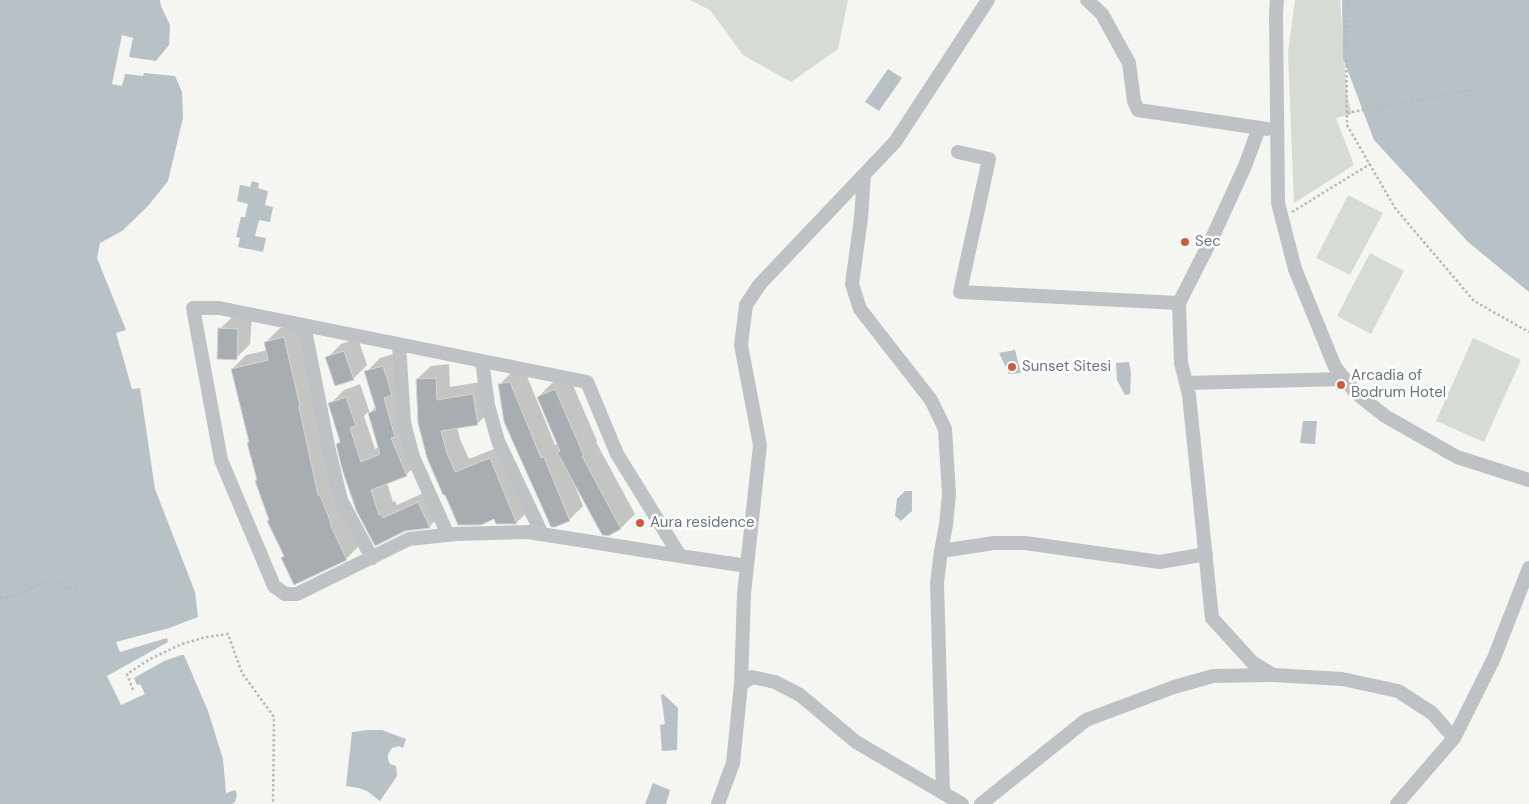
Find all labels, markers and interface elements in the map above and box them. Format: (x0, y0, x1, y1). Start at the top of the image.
place label: Sec (1195, 233, 1221, 251)
marker: Sec (1179, 236, 1191, 248)
place label: Sunset Sitesi (1022, 358, 1111, 376)
marker: Sunset Sitesi (1006, 361, 1018, 373)
place label: Arcadia of Bodrum Hotel (1351, 367, 1446, 402)
marker: Arcadia of Bodrum Hotel (1335, 379, 1347, 391)
place label: Aura residence (650, 514, 755, 532)
marker: Aura residence (634, 517, 646, 529)

